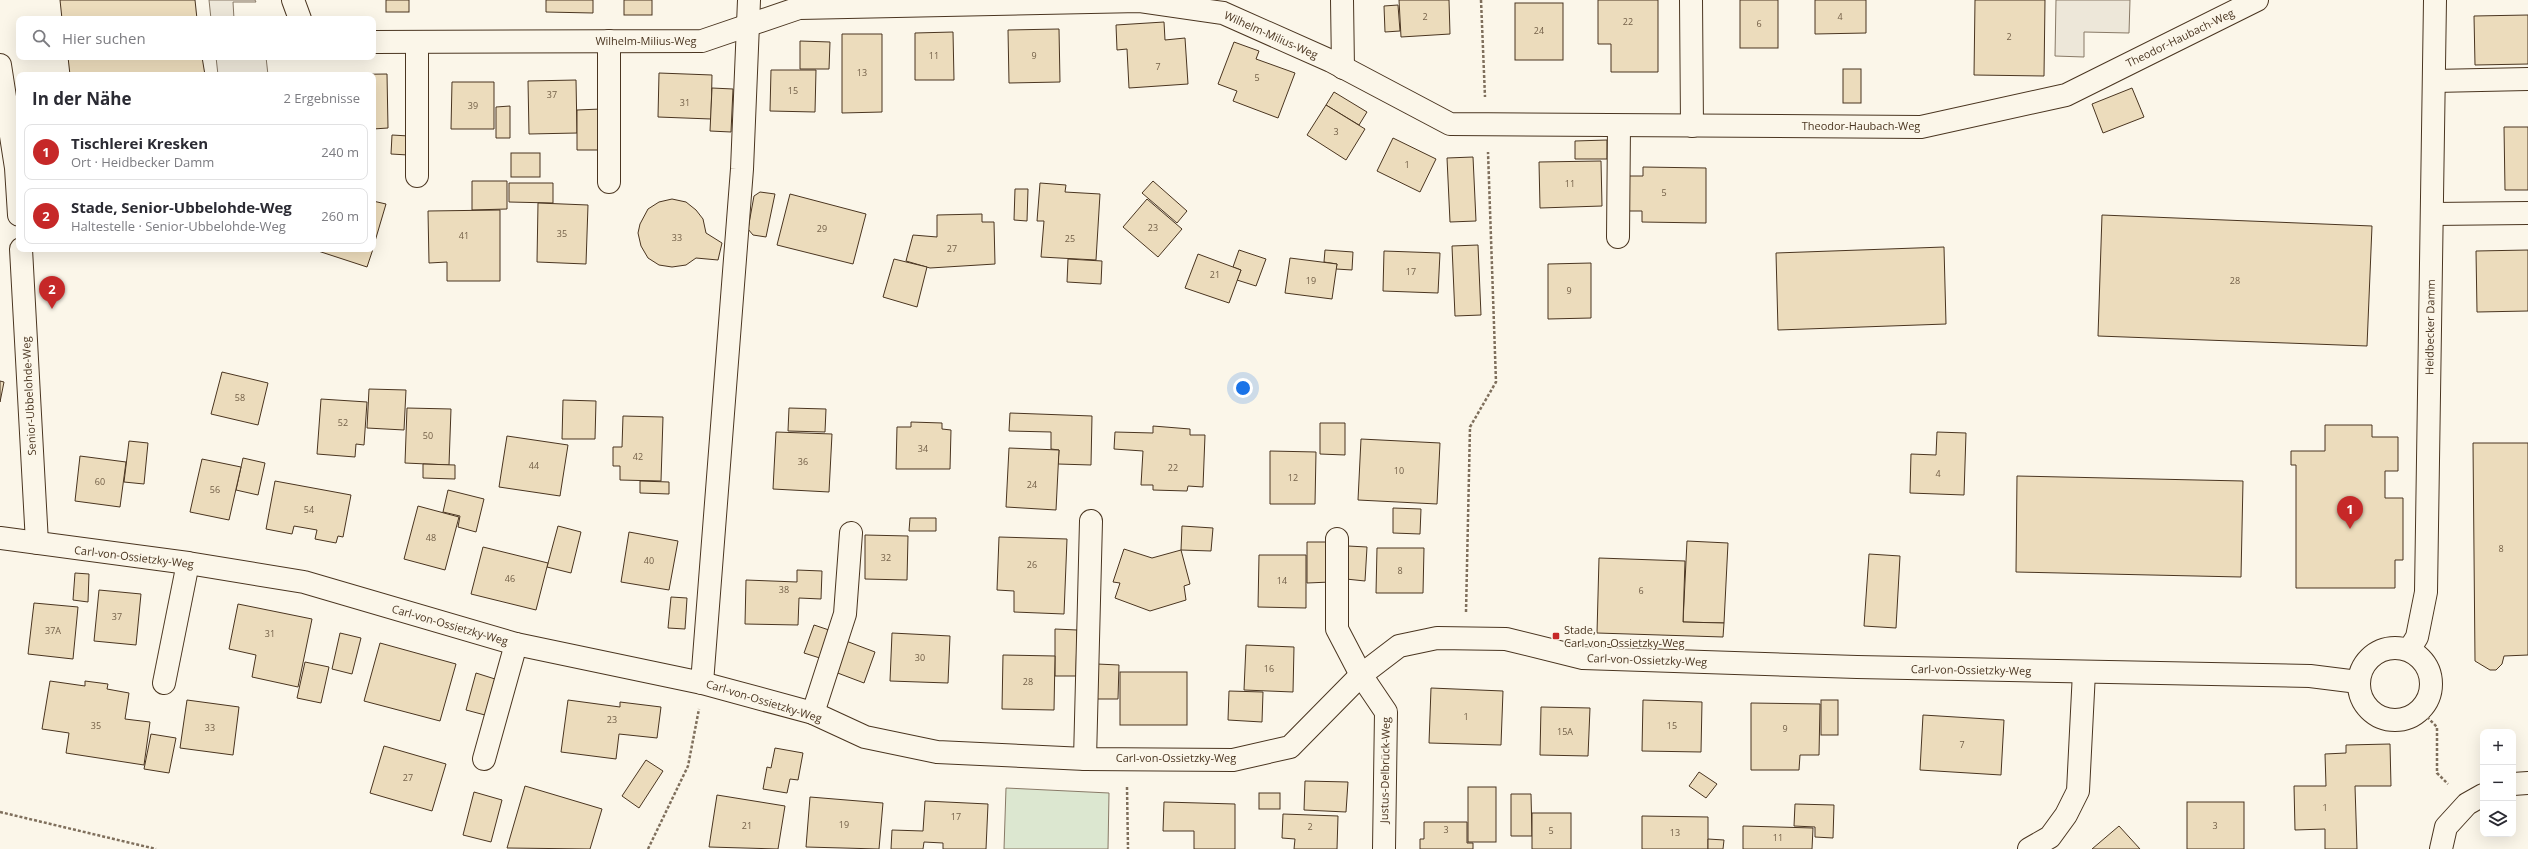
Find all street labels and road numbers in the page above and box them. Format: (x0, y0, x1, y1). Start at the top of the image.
street label: Theodor-Haubach-Weg (2123, 5, 2236, 70)
street label: Wilhelm-Milius-Weg (1222, 7, 1320, 62)
street label: Wilhelm-Milius-Weg (595, 33, 697, 48)
street label: Theodor-Haubach-Weg (1802, 118, 1920, 133)
street label: Heidbecker Damm (2421, 279, 2438, 375)
street label: Senior-Ubbelohde-Weg (18, 336, 39, 456)
street label: Carl-von-Ossietzky-Weg (73, 542, 195, 571)
street label: Carl-von-Ossietzky-Weg (390, 601, 510, 648)
street label: Carl-von-Ossietzky-Weg (1587, 650, 1707, 669)
street label: Carl-von-Ossietzky-Weg (1911, 661, 2031, 678)
street label: Carl-von-Ossietzky-Weg (704, 676, 824, 725)
street label: Justus-Delbrück-Weg (1376, 717, 1393, 824)
street label: Carl-von-Ossietzky-Weg (1116, 750, 1236, 765)

